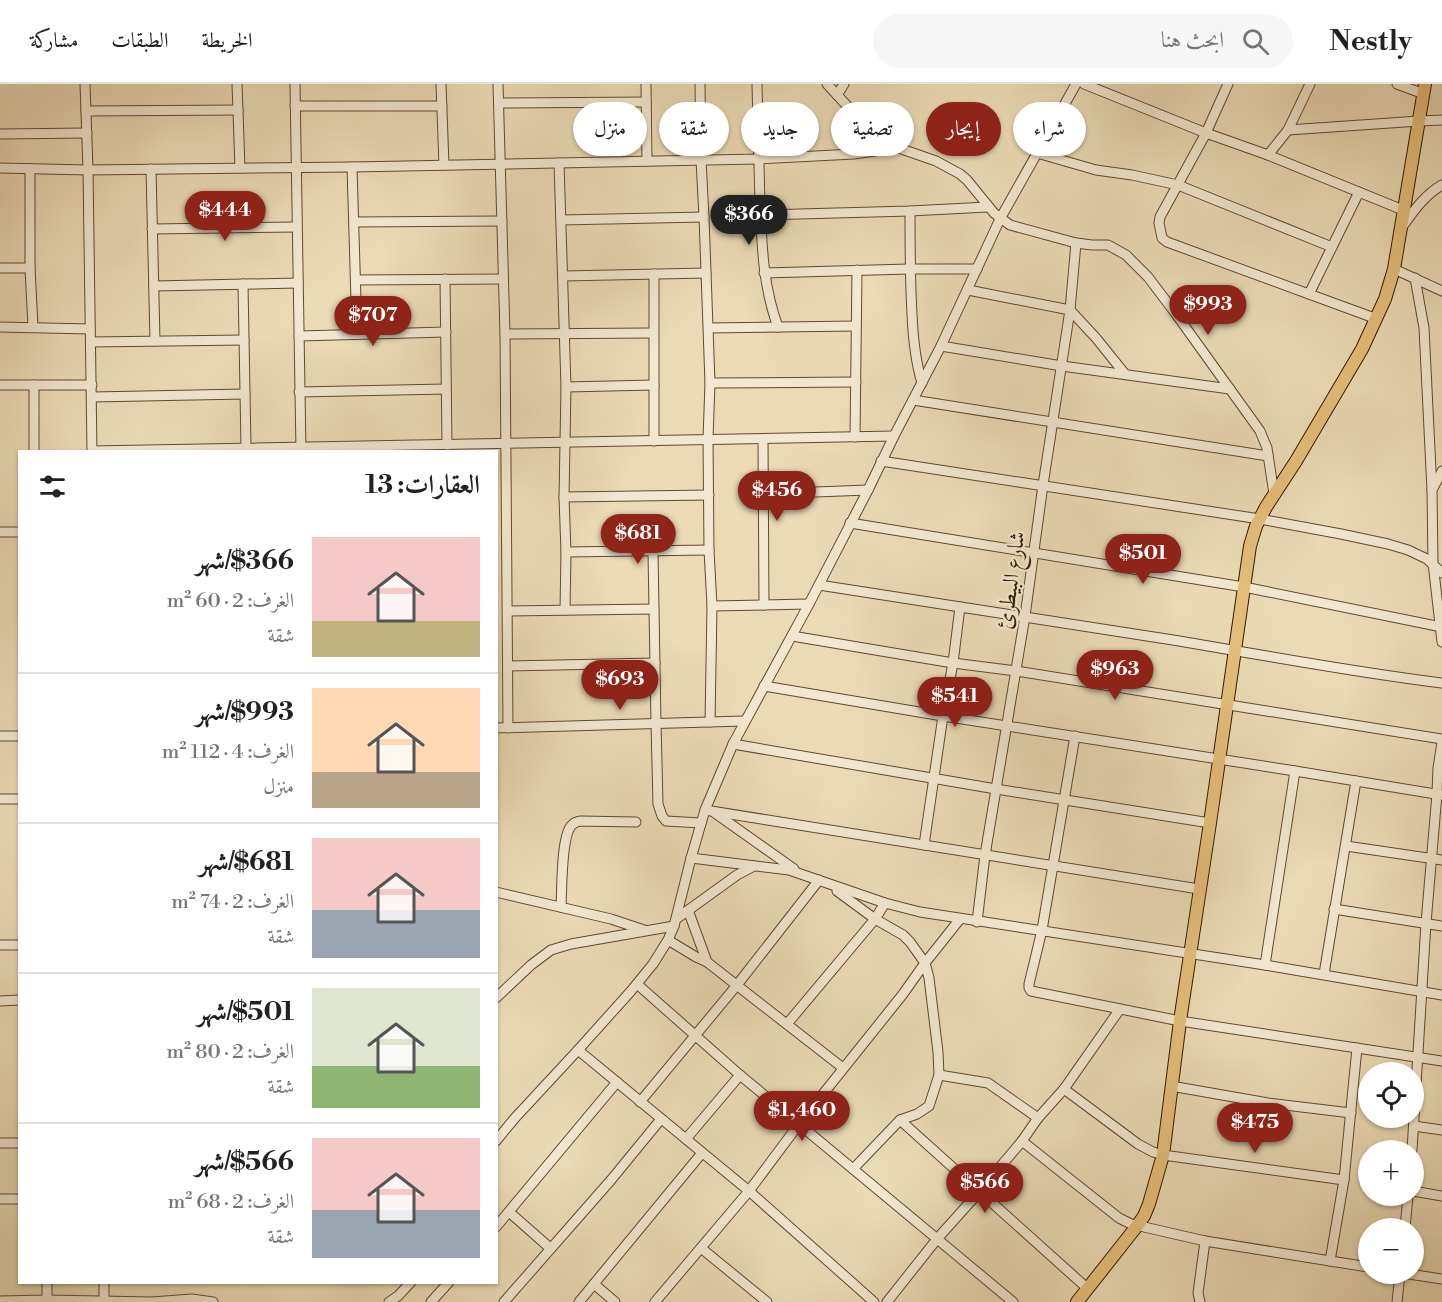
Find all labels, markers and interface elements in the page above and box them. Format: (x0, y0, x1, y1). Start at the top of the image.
search box (873, 14, 1293, 68)
text: Nestly (1329, 24, 1412, 59)
icon: search (1239, 25, 1272, 58)
text: ابحث هنا (1161, 27, 1224, 54)
text: مشاركة (30, 28, 78, 54)
text: الطبقات (111, 28, 168, 54)
text: الخريطة (201, 28, 253, 54)
chip: منزل (573, 102, 647, 156)
chip: شقة (659, 102, 729, 156)
chip: جديد (741, 102, 819, 156)
chip: تصفية (831, 102, 914, 156)
chip: إيجار (926, 102, 1001, 156)
chip: شراء (1013, 102, 1086, 156)
pin: $444 (189, 191, 261, 242)
pin: $366 (713, 195, 785, 246)
text: $444 (199, 198, 251, 223)
text: $366 (724, 202, 774, 227)
pin: $993 (1172, 285, 1244, 336)
text: $993 (1183, 292, 1233, 317)
pin: $707 (337, 296, 409, 347)
text: $707 (348, 303, 398, 328)
text: العقارات: 13 (365, 469, 480, 501)
icon: filters (36, 470, 69, 503)
pin: $456 (741, 471, 813, 522)
text: $456 (752, 478, 802, 503)
pin: $681 (602, 514, 674, 565)
text: $681 (615, 521, 661, 546)
street label: شارع البيطرئ (991, 530, 1036, 631)
pin: $501 (1107, 534, 1179, 585)
text: $501 (1119, 541, 1167, 566)
text: $366/شهر (195, 545, 294, 577)
icon: home (360, 561, 432, 633)
text: الغرف: 2 · 60 m² (167, 589, 294, 614)
text: شقة (268, 624, 294, 649)
pin: $963 (1079, 650, 1151, 701)
text: $963 (1090, 657, 1140, 682)
pin: $693 (584, 660, 656, 711)
text: $693 (595, 667, 645, 692)
pin: $541 (919, 677, 991, 728)
text: $541 (931, 684, 979, 709)
text: $993/شهر (195, 696, 294, 728)
icon: home (360, 712, 432, 784)
text: الغرف: 4 · 112 m² (162, 740, 294, 765)
text: منزل (263, 775, 294, 800)
text: $681/شهر (199, 846, 294, 878)
icon: home (360, 862, 432, 934)
text: الغرف: 2 · 74 m² (171, 890, 294, 915)
text: شقة (268, 925, 294, 950)
text: $501/شهر (197, 996, 294, 1028)
icon: home (360, 1012, 432, 1084)
text: الغرف: 2 · 80 m² (167, 1040, 294, 1065)
map controls (1358, 1062, 1424, 1284)
button: locate (1358, 1062, 1424, 1128)
text: شقة (268, 1075, 294, 1100)
pin: $1,460 (753, 1091, 851, 1142)
text: $1,460 (768, 1098, 836, 1123)
pin: $475 (1219, 1103, 1291, 1154)
text: $475 (1231, 1110, 1279, 1135)
button: + (1358, 1140, 1424, 1206)
text: $566/شهر (195, 1146, 294, 1178)
icon: home (360, 1162, 432, 1234)
pin: $566 (949, 1163, 1021, 1214)
text: $566 (960, 1170, 1010, 1195)
text: الغرف: 2 · 68 m² (168, 1190, 294, 1215)
button: − (1358, 1218, 1424, 1284)
text: شقة (268, 1225, 294, 1250)

